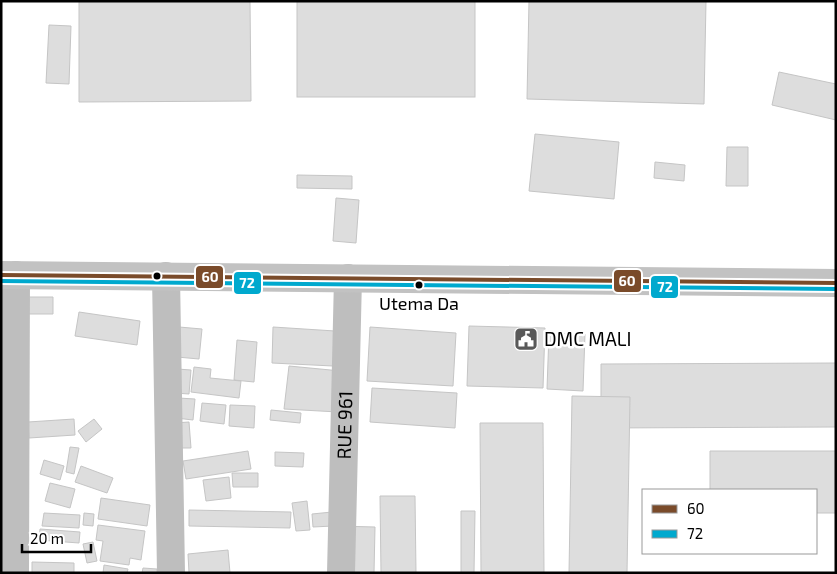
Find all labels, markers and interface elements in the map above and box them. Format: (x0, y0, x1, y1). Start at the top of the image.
line badge: 60 (195, 265, 224, 289)
text: 60 (201, 268, 219, 285)
line badge: 60 (613, 269, 642, 293)
unlabelled marker (152, 271, 162, 281)
line badge: 72 (233, 271, 262, 295)
text: 60 (618, 272, 636, 289)
text: 72 (239, 274, 255, 291)
line badge: 72 (650, 275, 679, 299)
text: 72 (657, 278, 673, 295)
marker: Utema Da (414, 280, 424, 290)
place label: Utema Da (379, 292, 459, 314)
public building icon: DMC MALI (513, 326, 539, 352)
place label: DMC MALI (544, 327, 632, 350)
street label: RUE 961 (332, 390, 356, 460)
legend (642, 489, 817, 554)
text: 60 (687, 499, 705, 517)
scale bar (22, 522, 91, 554)
text: 72 (687, 524, 703, 542)
text: 20 m (30, 529, 64, 547)

